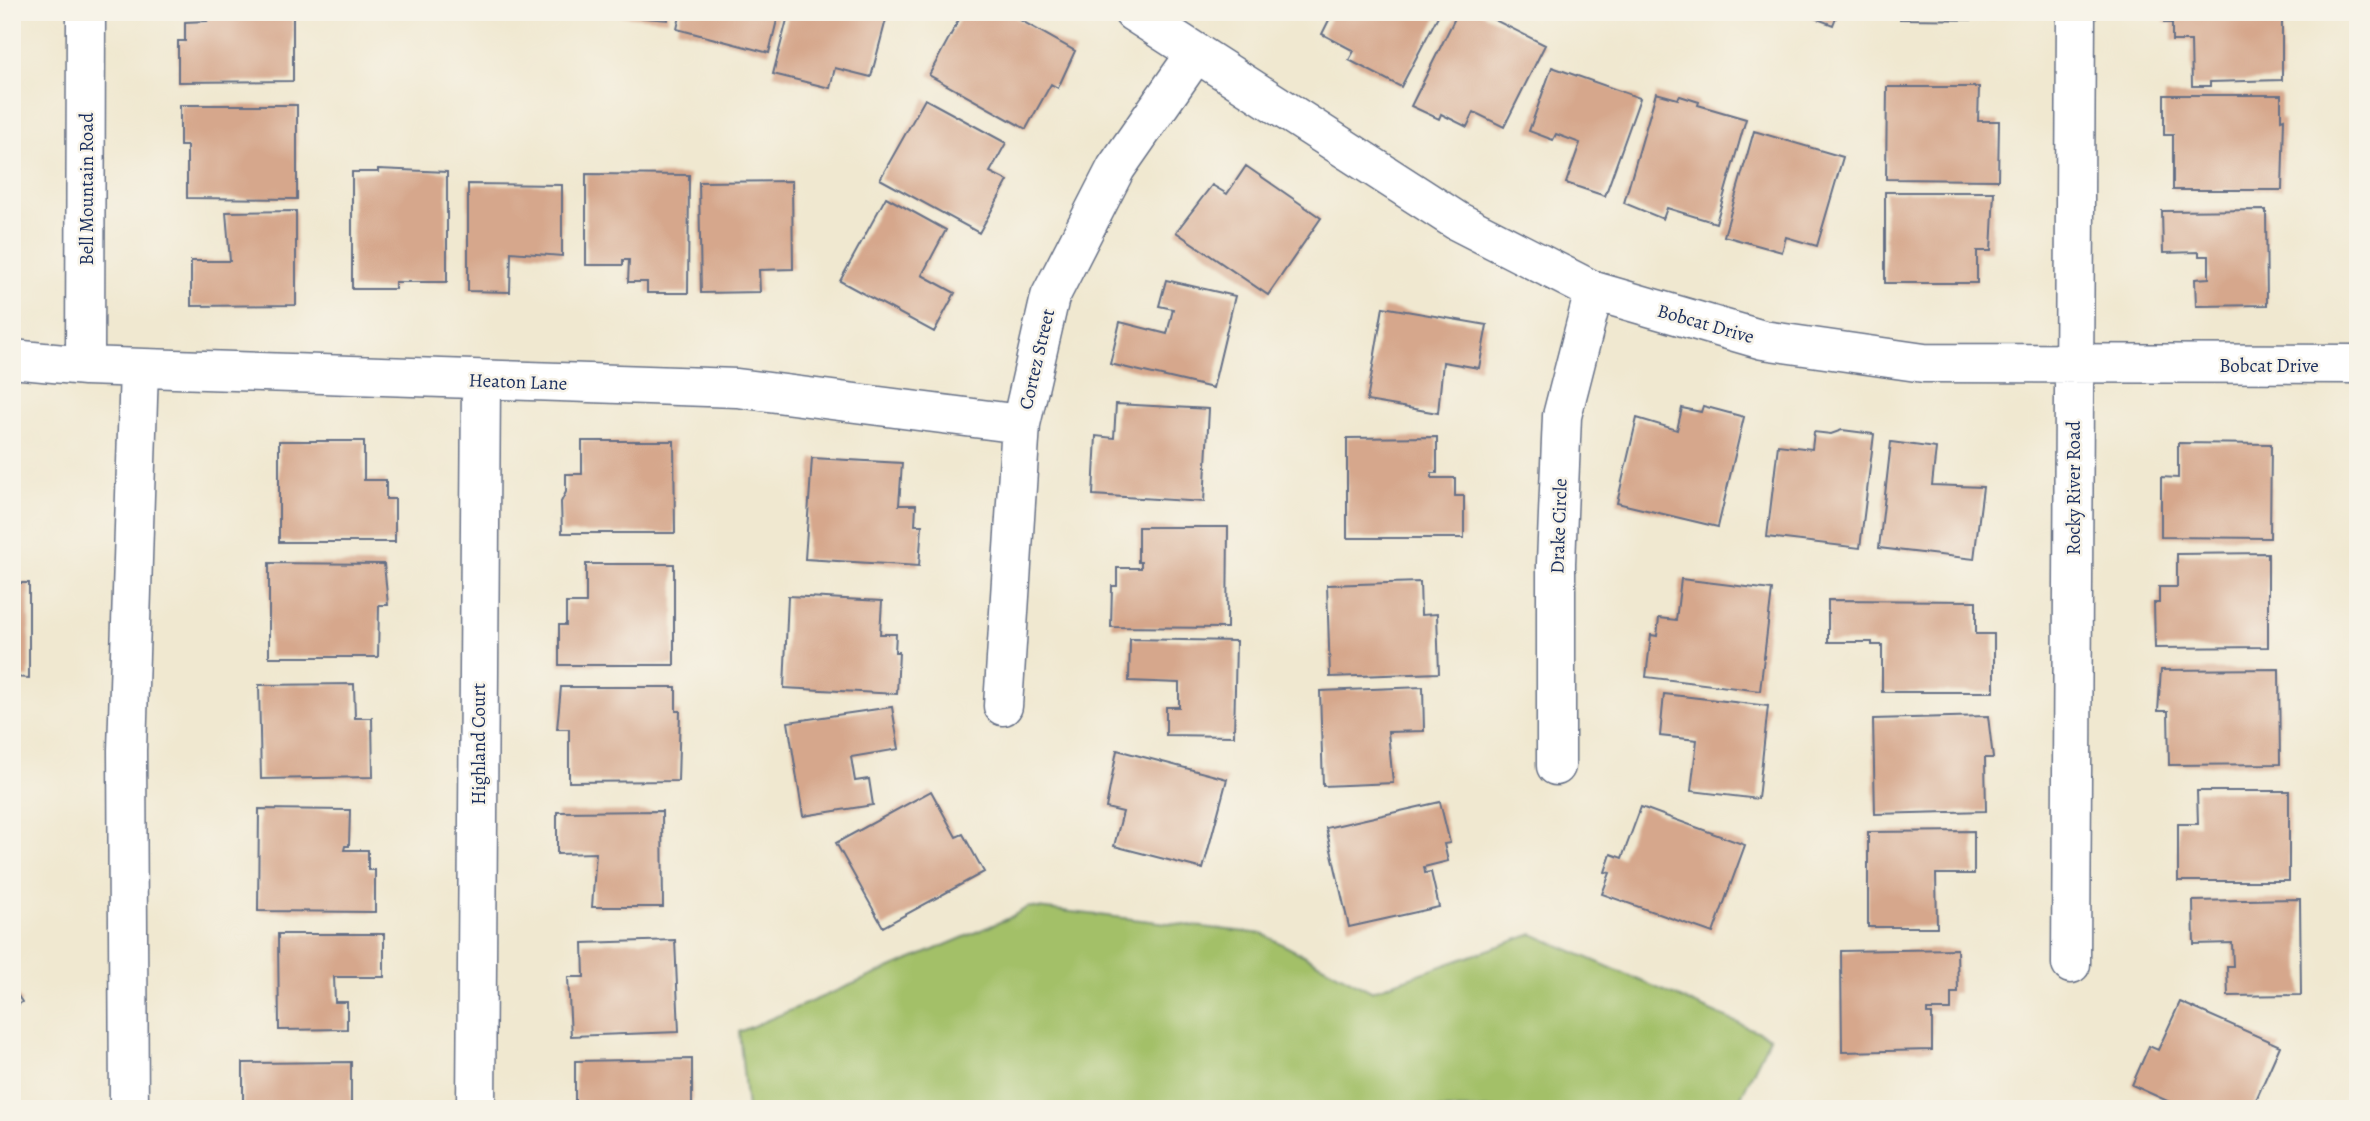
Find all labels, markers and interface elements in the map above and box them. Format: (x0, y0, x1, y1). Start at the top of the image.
street label: Bell Mountain Road (74, 112, 100, 265)
street label: Bobcat Drive (1654, 298, 1757, 350)
street label: Cortez Street (1013, 306, 1061, 412)
street label: Bobcat Drive (2219, 353, 2319, 379)
street label: Heaton Lane (468, 367, 568, 397)
street label: Rocky River Road (2061, 420, 2087, 555)
street label: Drake Circle (1544, 478, 1574, 574)
street label: Highland Court (466, 683, 492, 805)

